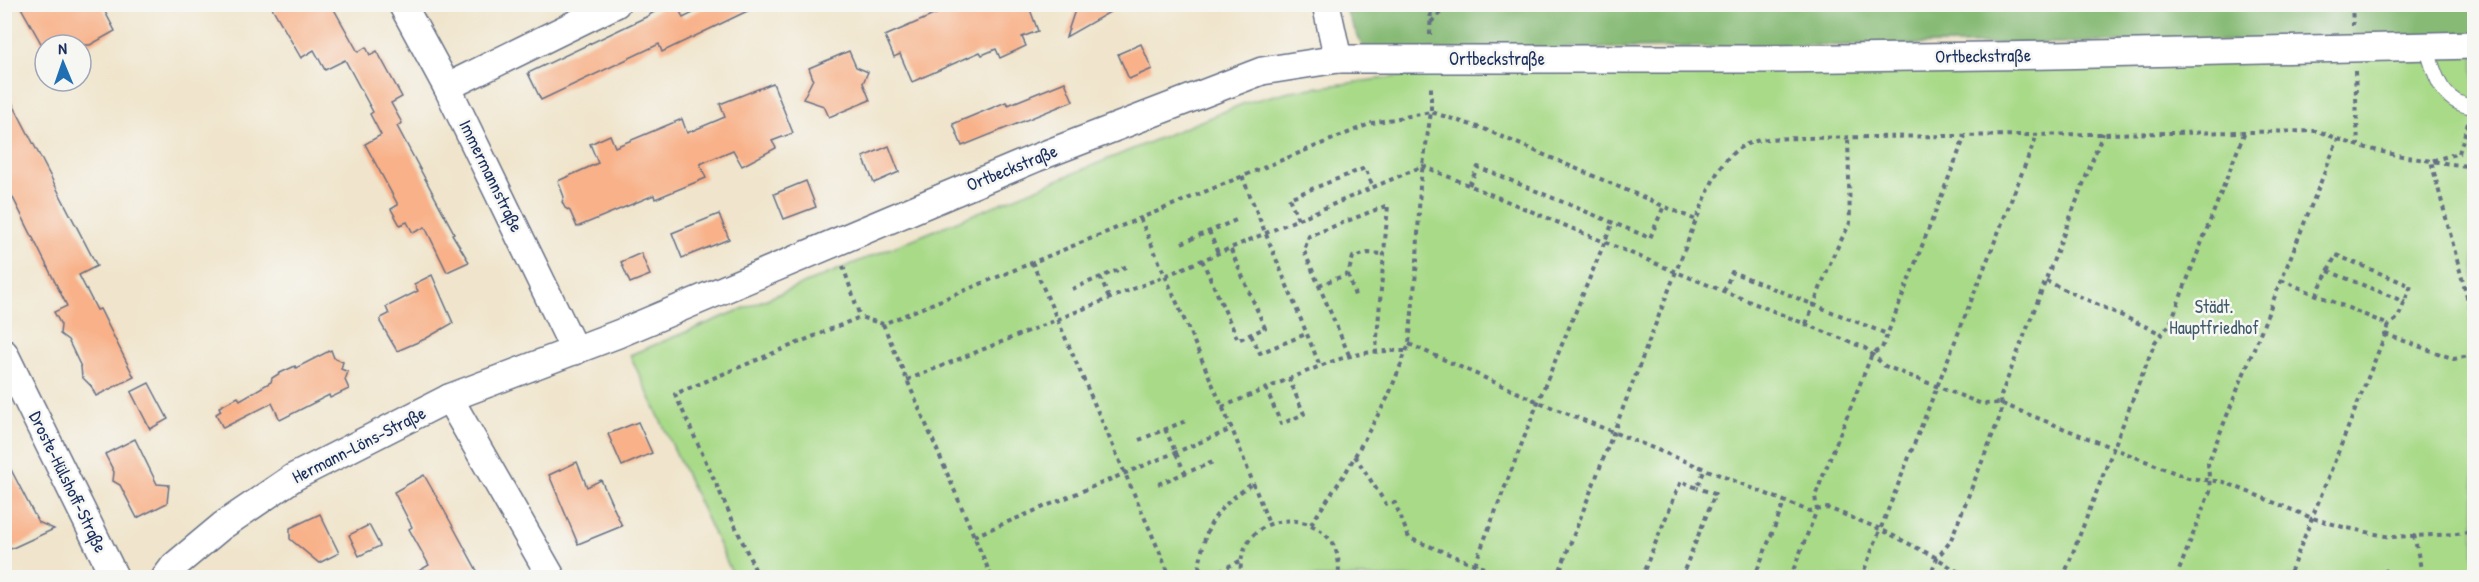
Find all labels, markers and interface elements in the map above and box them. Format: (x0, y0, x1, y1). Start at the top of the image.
north arrow (33, 33, 93, 93)
text: N (58, 37, 68, 59)
street label: Ortbeckstraße (1935, 42, 2031, 69)
street label: Ortbeckstraße (1449, 46, 1545, 71)
street label: Immermannstraße (453, 115, 529, 236)
street label: Ortbeckstraße (963, 138, 1061, 197)
park label: Städt. Hauptfriedhof (2169, 294, 2259, 340)
street label: Hermann-Löns-Straße (288, 400, 430, 489)
street label: Droste-Hülshoff-Straße (23, 407, 114, 557)

